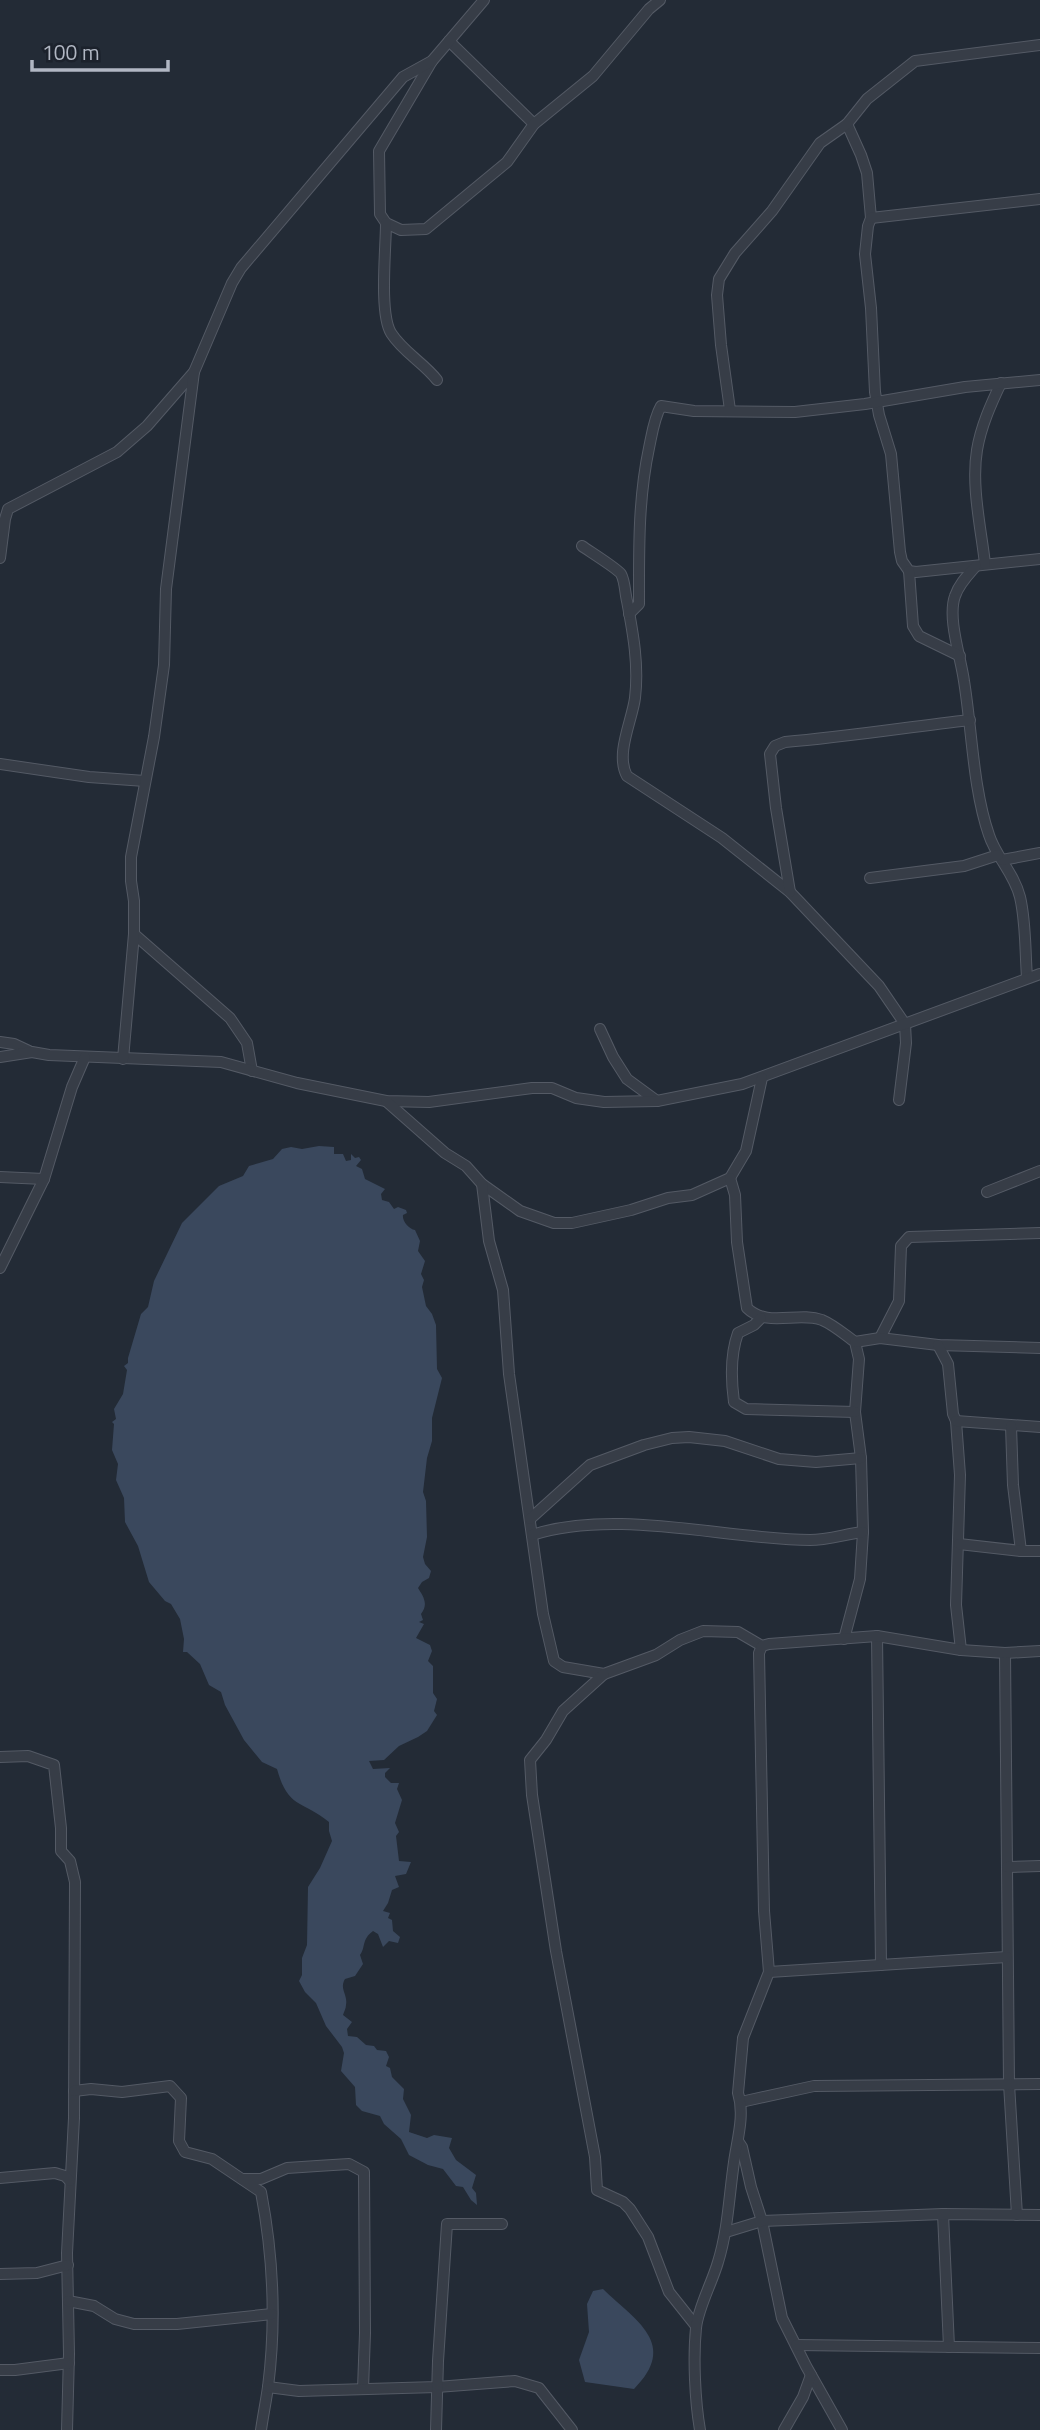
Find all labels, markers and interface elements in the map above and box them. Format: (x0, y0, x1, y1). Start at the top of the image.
scale bar (32, 28, 168, 72)
text: 100 m (42, 36, 99, 68)

